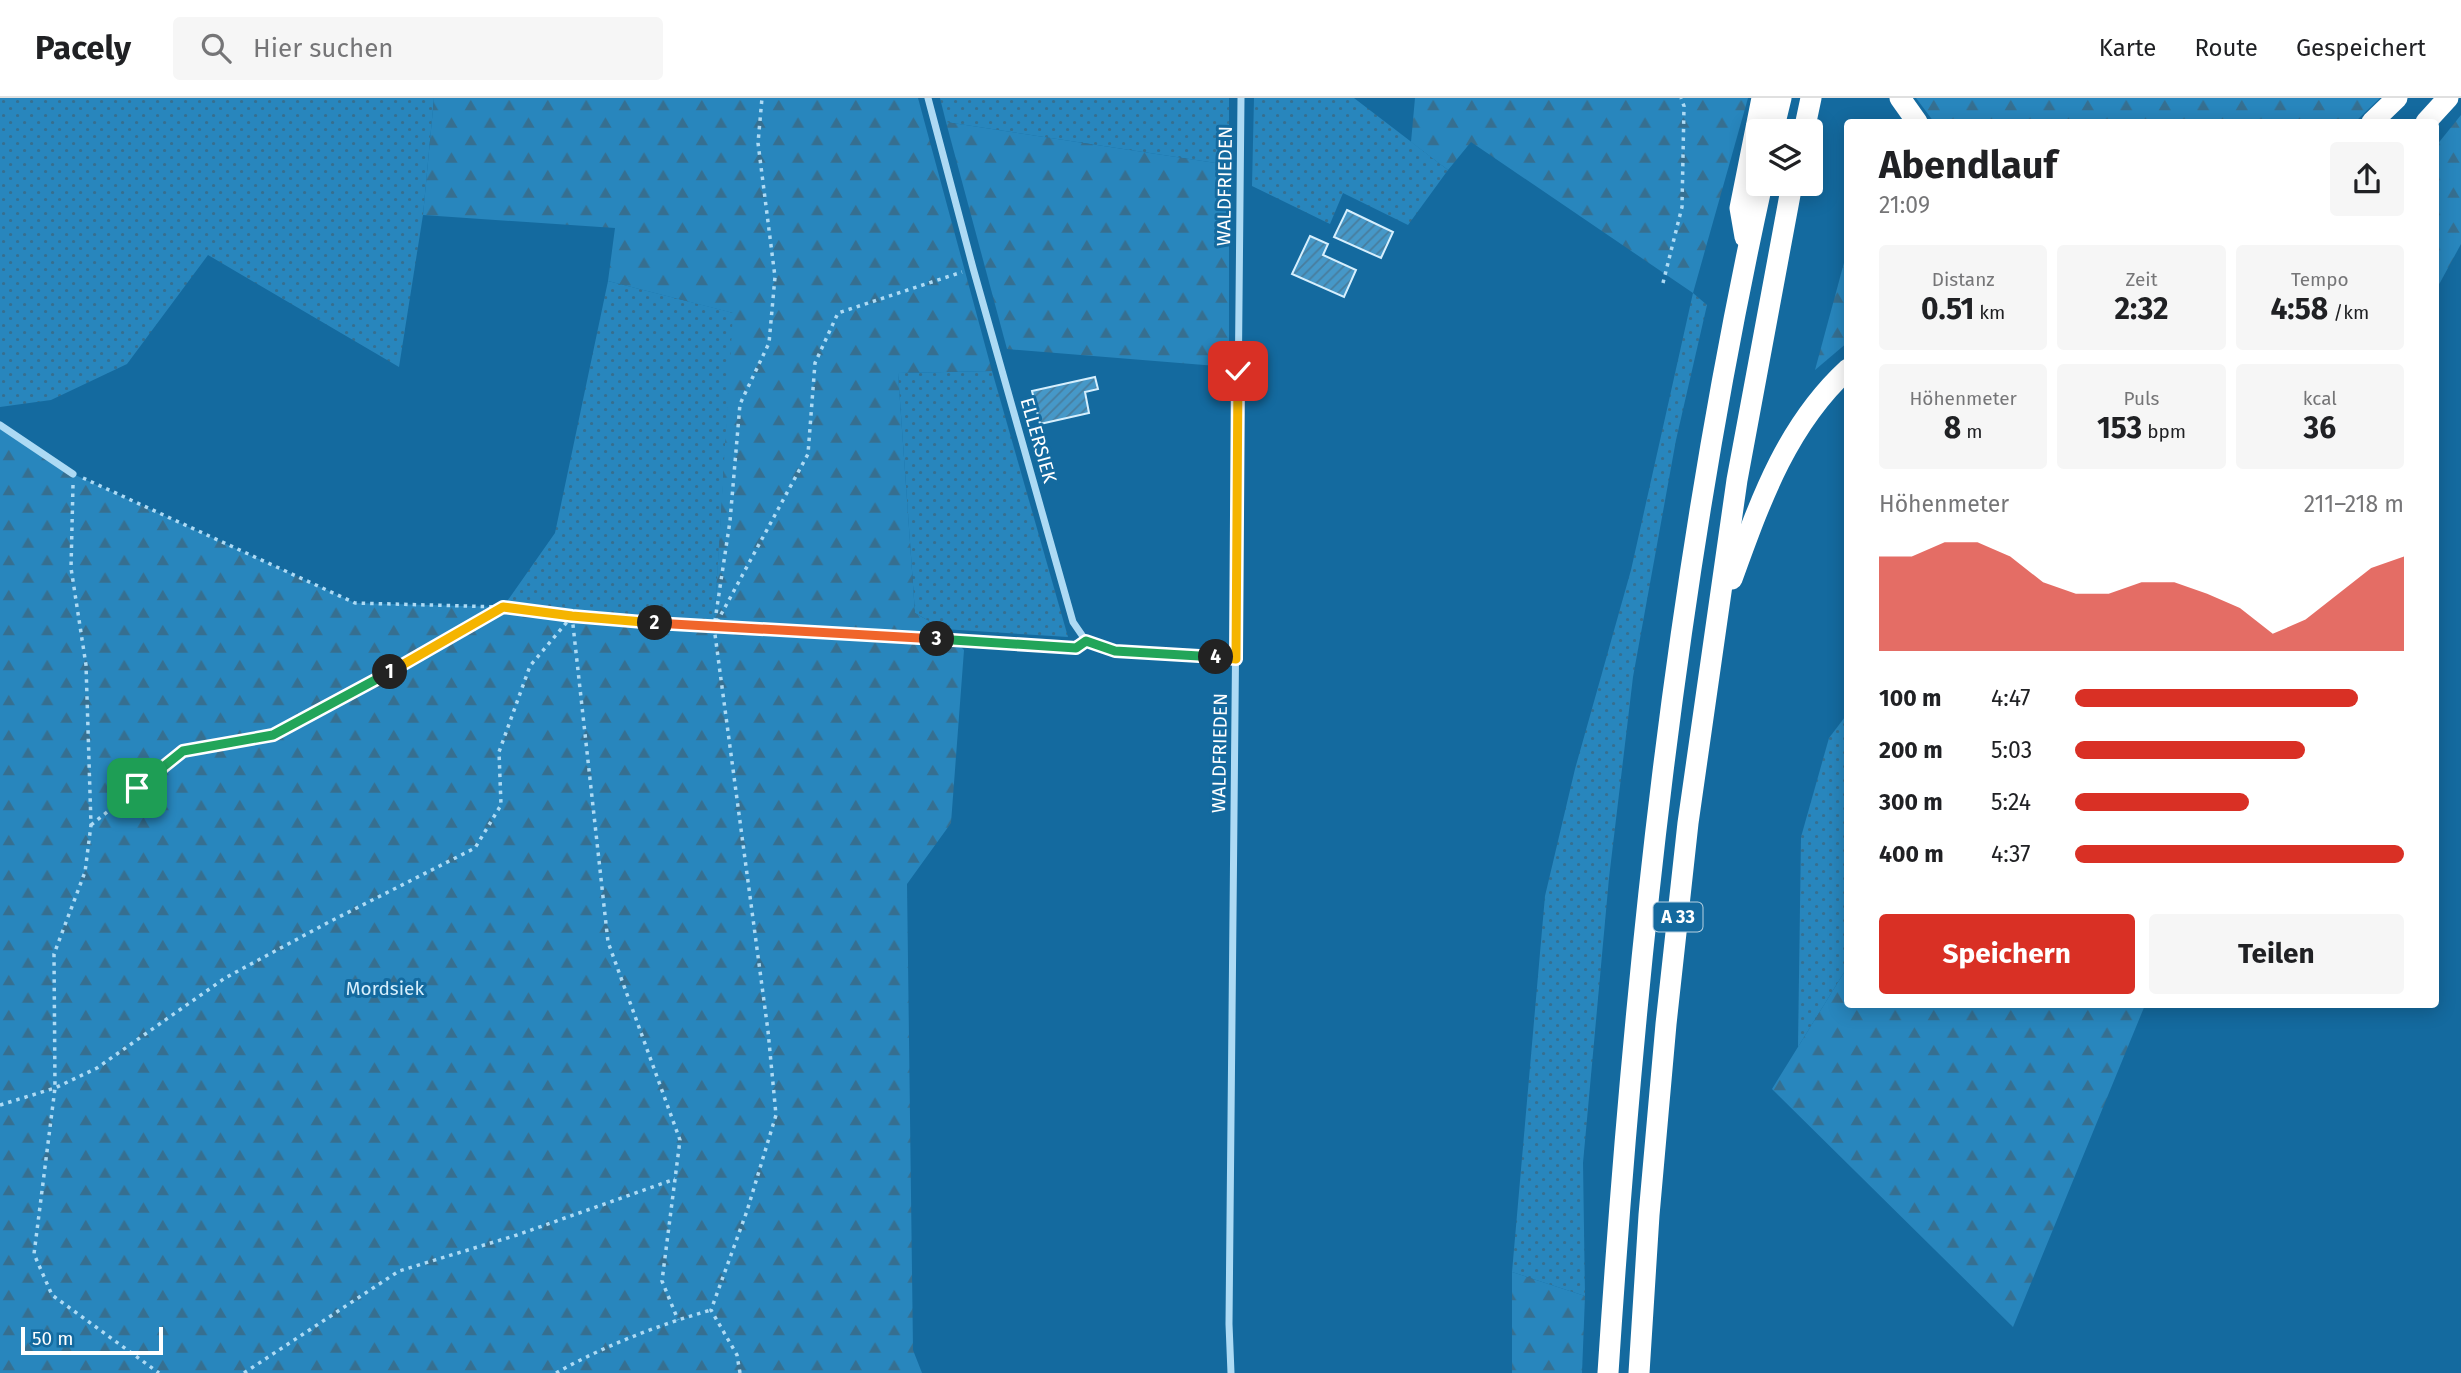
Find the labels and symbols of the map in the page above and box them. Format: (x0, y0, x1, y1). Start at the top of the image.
street label: WALDFRIEDEN (1212, 126, 1237, 246)
pin (1208, 341, 1268, 401)
street label: ELLERSIEK (1015, 395, 1062, 486)
pin: 2 (638, 606, 672, 640)
pin: 3 (920, 622, 954, 656)
pin: 4 (1198, 640, 1234, 674)
pin: 1 (372, 654, 408, 690)
street label: WALDFRIEDEN (1207, 693, 1232, 813)
pin (107, 758, 167, 818)
road number: A 33 (1654, 902, 1702, 932)
park label: Mordsiek (346, 977, 424, 1000)
scale bar (21, 1324, 163, 1356)

